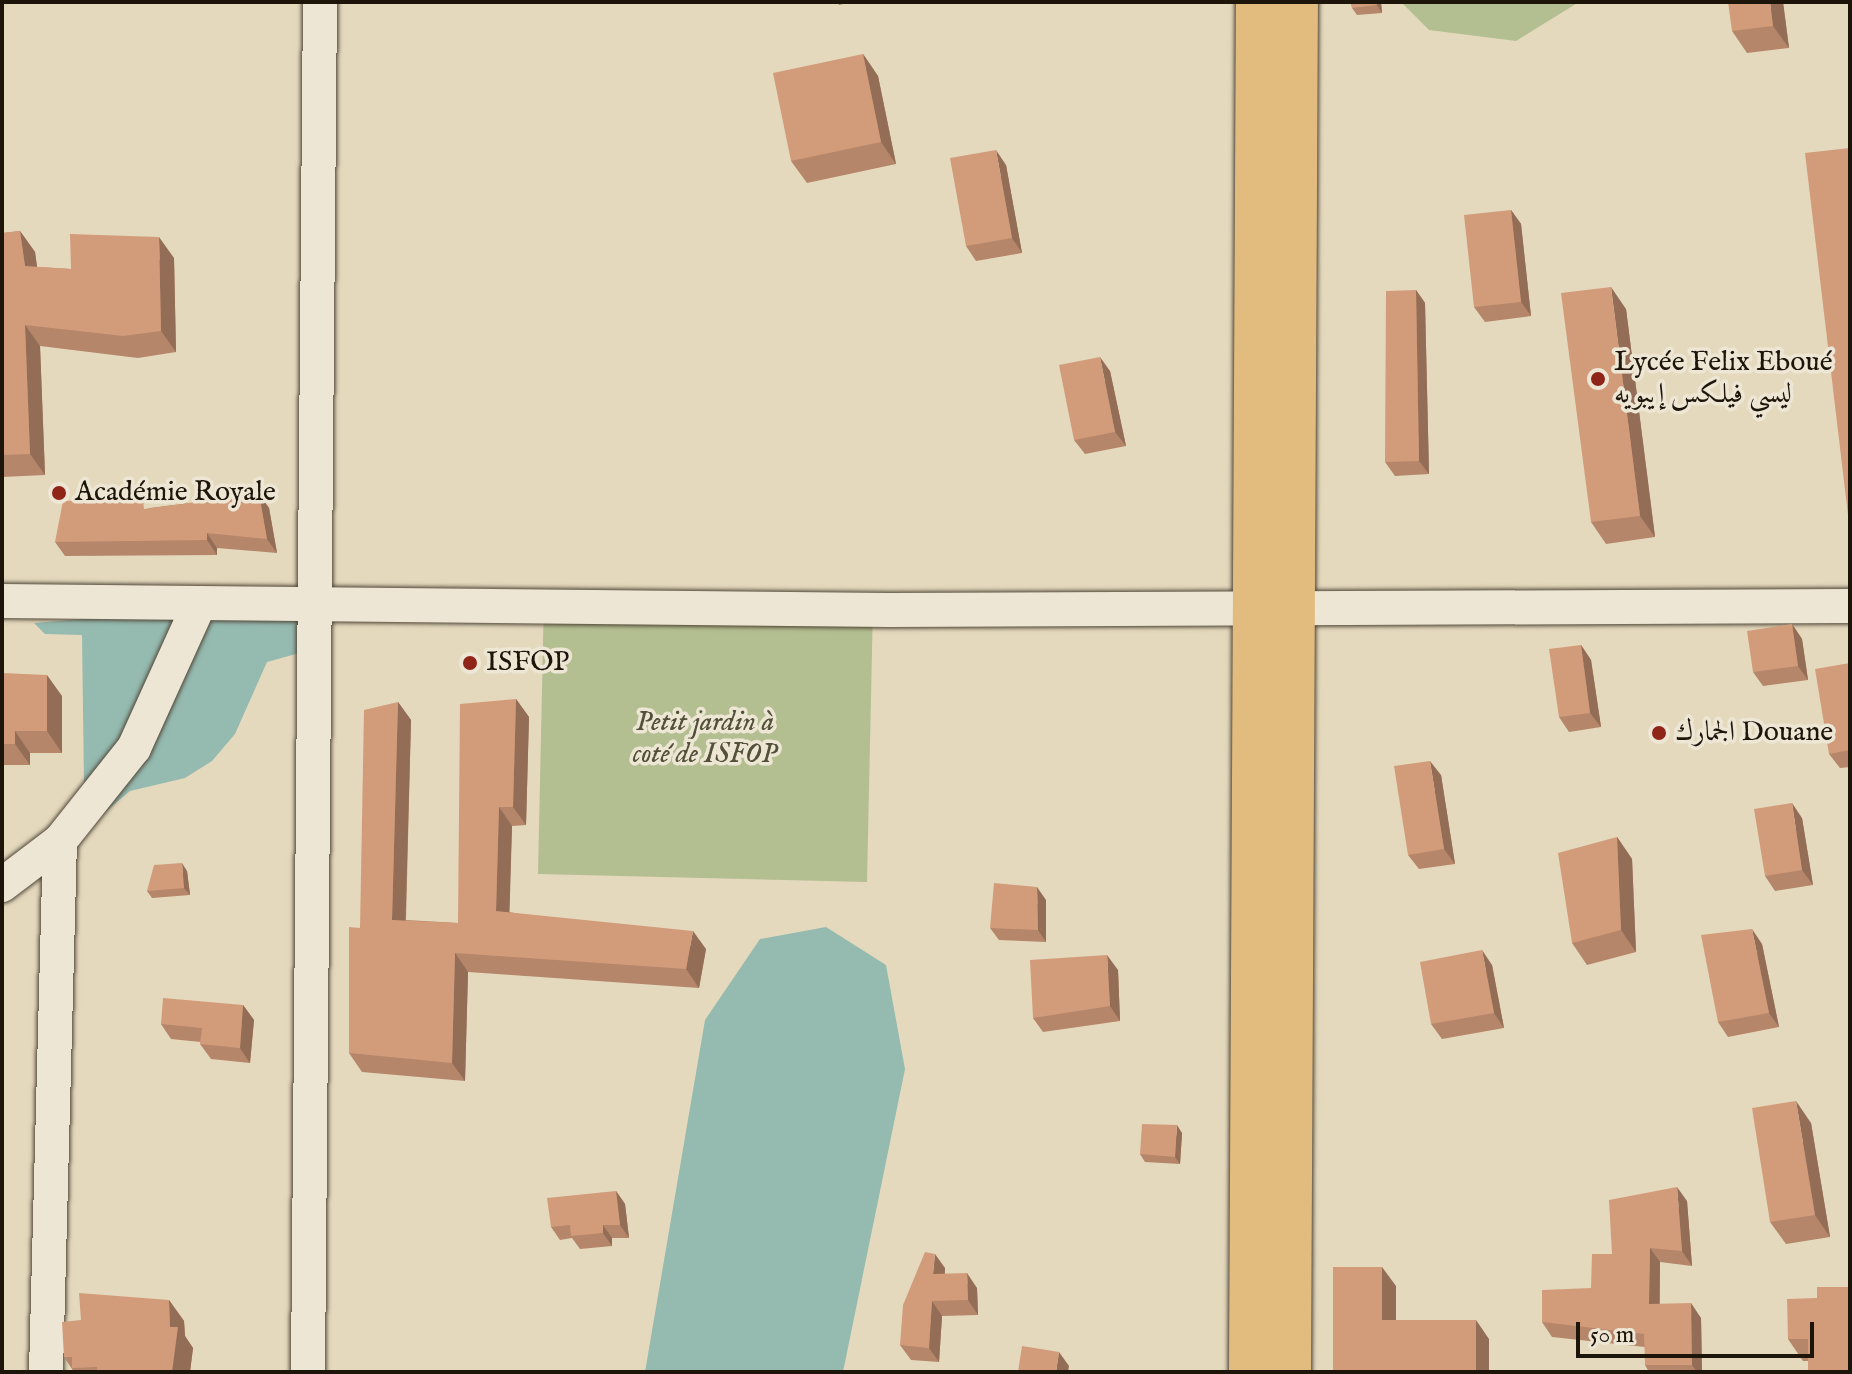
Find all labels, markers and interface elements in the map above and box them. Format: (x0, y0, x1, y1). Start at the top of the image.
place label: Lycée Felix Eboué ليسي فيلكس إيبويه (1614, 346, 1833, 412)
marker: Lycée Felix Eboué ليسي فيلكس إيبويه (1589, 370, 1607, 388)
place label: Académie Royale (75, 476, 276, 510)
marker: Académie Royale (50, 484, 68, 502)
place label: ISFOP (486, 646, 569, 680)
marker: ISFOP (461, 654, 479, 672)
park label: Petit jardin à coté de ISFOP (633, 706, 777, 772)
place label: الجمارك Douane (1675, 716, 1833, 750)
marker: الجمارك Douane (1650, 724, 1668, 742)
scale bar (1580, 1306, 1818, 1356)
text: 50 m (1590, 1320, 1634, 1351)

